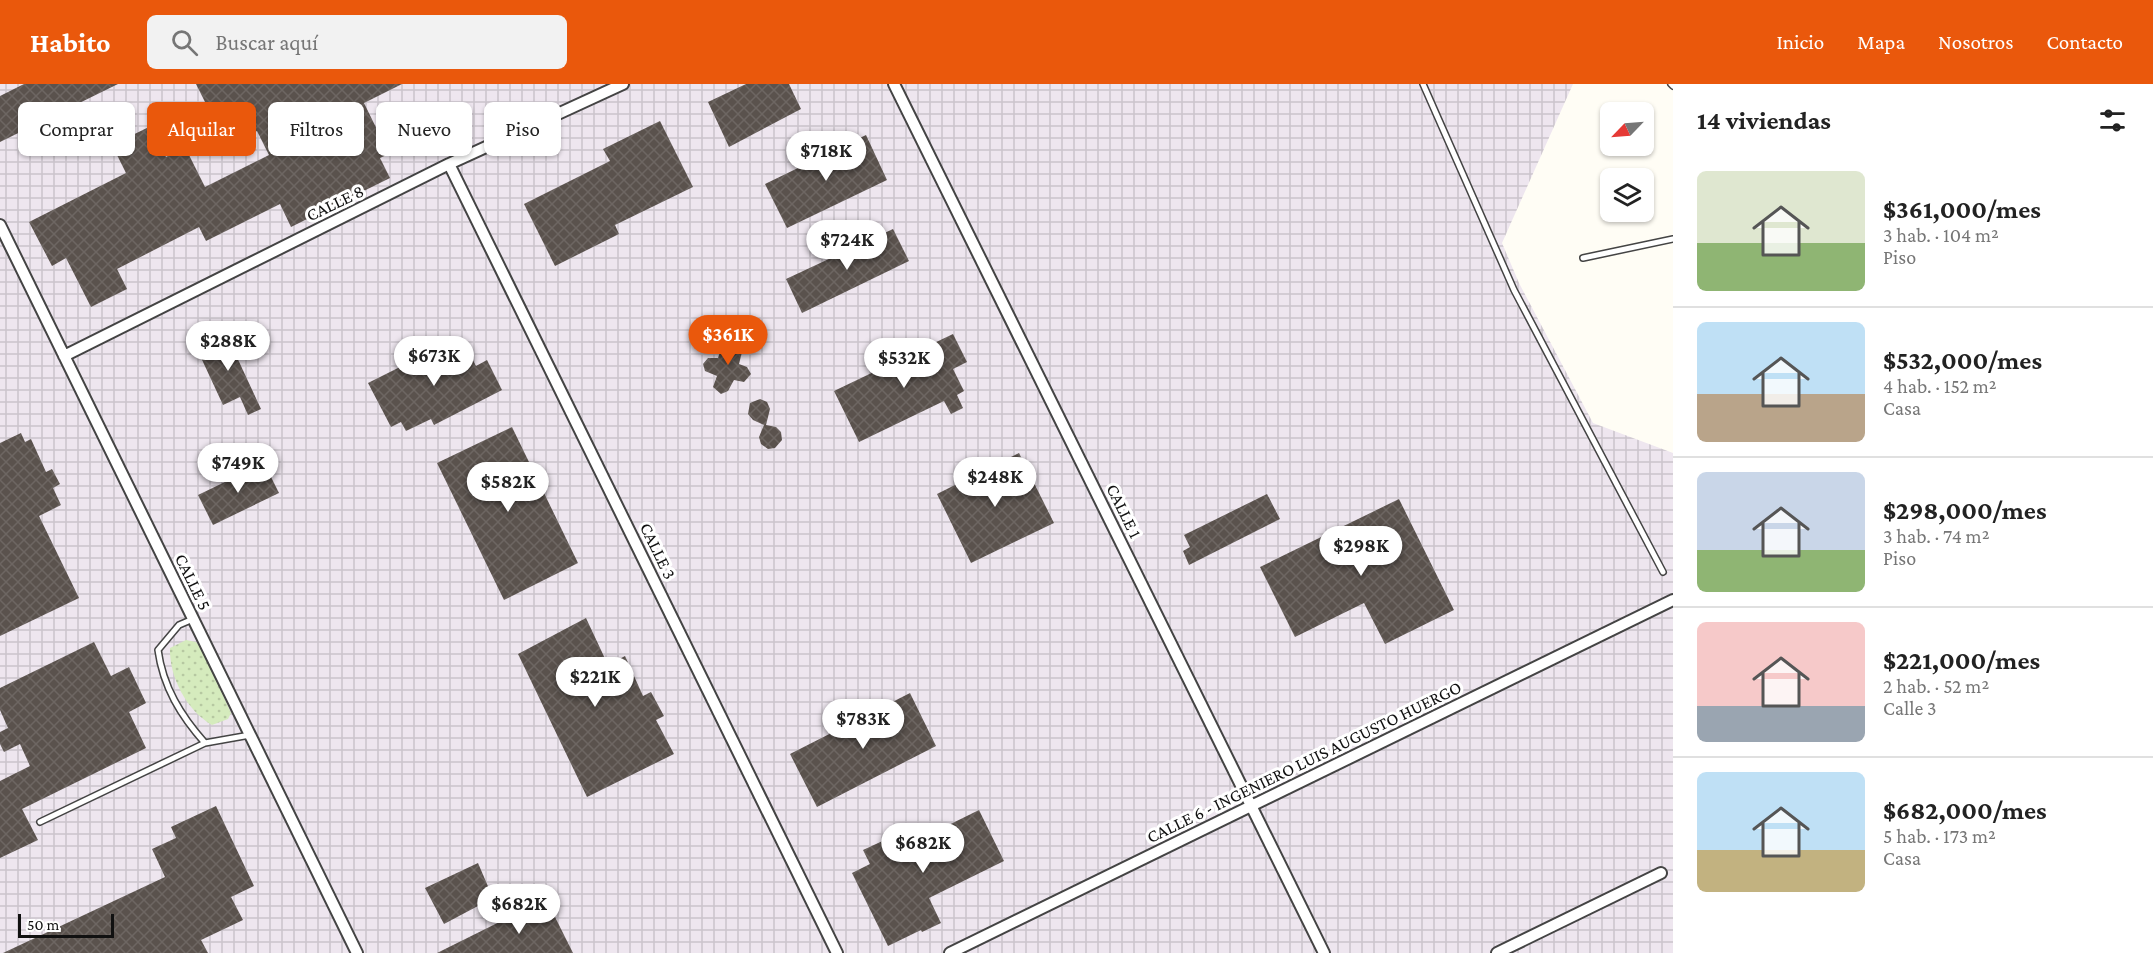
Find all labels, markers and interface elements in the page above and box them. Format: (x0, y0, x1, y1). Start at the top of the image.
search box (147, 15, 567, 69)
icon: search (168, 26, 201, 59)
text: Habito (30, 27, 111, 58)
text: Buscar aquí (216, 30, 318, 55)
text: Inicio (1776, 30, 1824, 54)
text: Mapa (1857, 30, 1905, 54)
text: Nosotros (1938, 30, 2014, 54)
text: Contacto (2047, 30, 2123, 54)
chip: Comprar (18, 102, 135, 156)
chip: Alquilar (147, 102, 256, 156)
chip: Filtros (268, 102, 364, 156)
chip: Nuevo (376, 102, 472, 156)
chip: Piso (484, 102, 561, 156)
north arrow (1600, 102, 1654, 156)
map controls (1600, 102, 1654, 222)
icon: filters (2096, 104, 2129, 137)
text: 14 viviendas (1697, 106, 1831, 135)
pin: $718K (784, 131, 868, 182)
text: $718K (800, 139, 852, 161)
button: layers (1600, 168, 1654, 222)
street label: CALLE 8 (303, 181, 367, 225)
icon: home (1745, 195, 1817, 267)
text: $361,000/mes (1883, 195, 2041, 224)
pin: $724K (805, 220, 889, 271)
text: 3 hab. · 104 m² (1883, 224, 1999, 246)
text: $724K (820, 228, 874, 250)
text: Piso (1883, 246, 1916, 268)
pin: $361K (686, 315, 770, 366)
pin: $288K (186, 321, 270, 372)
text: $361K (703, 323, 753, 345)
text: $288K (200, 329, 256, 351)
pin: $673K (392, 336, 476, 387)
pin: $532K (862, 338, 946, 389)
text: $673K (408, 344, 460, 366)
text: $532K (878, 346, 930, 368)
icon: home (1745, 346, 1817, 418)
text: $532,000/mes (1883, 346, 2042, 375)
text: 4 hab. · 152 m² (1883, 375, 1997, 397)
text: Casa (1883, 397, 1921, 419)
pin: $749K (196, 443, 280, 494)
text: $749K (211, 451, 265, 473)
pin: $248K (953, 457, 1037, 508)
pin: $582K (466, 462, 550, 513)
text: $248K (967, 465, 1023, 487)
text: $582K (481, 470, 535, 492)
street label: CALLE 1 (1102, 481, 1146, 541)
icon: home (1745, 496, 1817, 568)
text: $298,000/mes (1883, 496, 2047, 525)
street label: CALLE 3 (636, 520, 680, 582)
text: 3 hab. · 74 m² (1883, 525, 1990, 547)
pin: $298K (1319, 526, 1403, 577)
text: $298K (1333, 534, 1389, 556)
text: Piso (1883, 547, 1916, 569)
street label: CALLE 5 (171, 551, 215, 613)
icon: home (1745, 646, 1817, 718)
text: $221,000/mes (1883, 646, 2040, 675)
pin: $221K (553, 657, 637, 708)
text: $221K (570, 665, 620, 687)
text: 2 hab. · 52 m² (1883, 675, 1989, 697)
street label: CALLE 6 - INGENIERO LUIS AUGUSTO HUERGO (1143, 677, 1465, 847)
text: Calle 3 (1883, 697, 1937, 719)
pin: $783K (821, 699, 905, 750)
text: $783K (836, 707, 890, 729)
icon: home (1745, 796, 1817, 868)
text: $682,000/mes (1883, 796, 2047, 825)
pin: $682K (881, 823, 965, 874)
text: 5 hab. · 173 m² (1883, 825, 1996, 847)
text: $682K (895, 831, 951, 853)
text: Casa (1883, 847, 1921, 869)
pin: $682K (477, 884, 561, 935)
text: $682K (491, 892, 547, 914)
scale bar (18, 911, 114, 938)
text: 50 m (27, 916, 59, 933)

